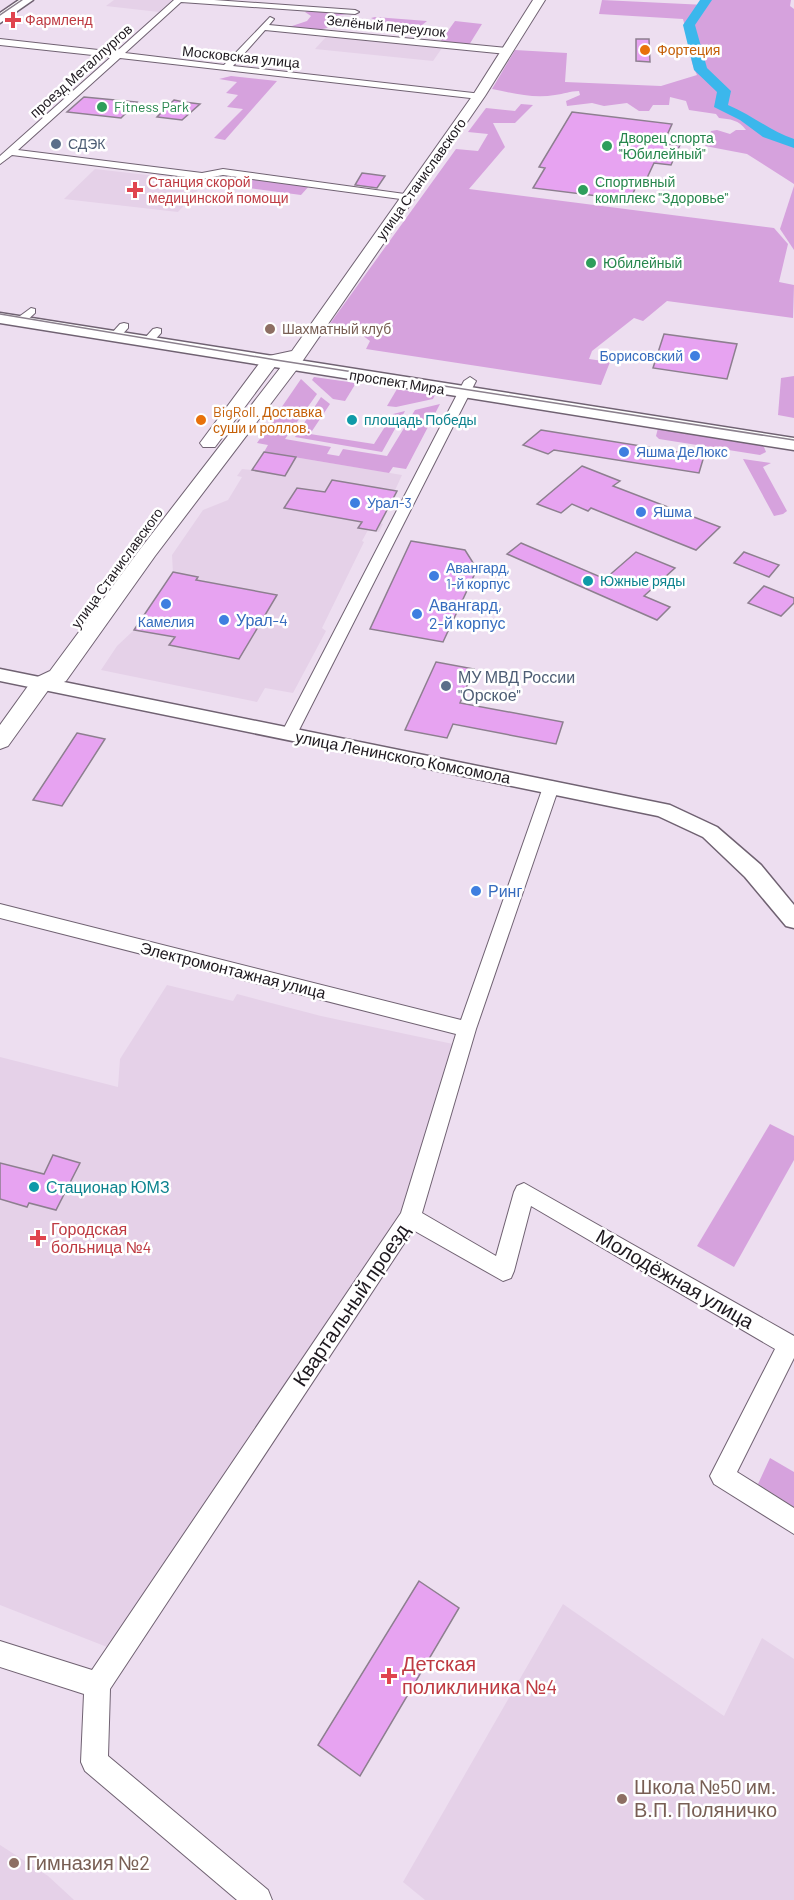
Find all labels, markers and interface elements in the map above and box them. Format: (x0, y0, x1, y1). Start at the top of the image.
place label: Фармленд (25, 11, 93, 28)
street label: Зелёный переулок (326, 11, 447, 40)
marker: Фармленд (6, 13, 20, 27)
street label: проезд Металлургов (26, 20, 135, 121)
place label: Фортеция (657, 41, 720, 58)
street label: Московская улица (181, 42, 301, 71)
marker: Фортеция (638, 43, 652, 57)
place label: Fitness Park (114, 98, 189, 115)
marker: Fitness Park (95, 100, 109, 114)
street label: улица Станиславского (372, 114, 469, 243)
place label: Дворец спорта "Юбилейный" (619, 129, 714, 162)
place label: СДЭК (68, 135, 106, 152)
marker: СДЭК (49, 137, 63, 151)
marker: Дворец спорта "Юбилейный" (600, 139, 614, 153)
place label: Станция скорой медицинской помощи (148, 173, 288, 206)
place label: Спортивный комплекс "Здоровье" (595, 173, 728, 206)
marker: Станция скорой медицинской помощи (126, 181, 144, 199)
marker: Спортивный комплекс "Здоровье" (576, 183, 590, 197)
place label: Юбилейный (603, 254, 682, 271)
marker: Юбилейный (584, 256, 598, 270)
place label: Шахматный клуб (282, 320, 391, 337)
marker: Шахматный клуб (263, 322, 277, 336)
place label: Борисовский (599, 347, 683, 364)
marker: Борисовский (688, 349, 702, 363)
street label: проспект Мира (348, 366, 446, 397)
place label: BigRoll. Доставка суши и роллов. (213, 403, 322, 436)
place label: площадь Победы (364, 411, 477, 428)
marker: BigRoll. Доставка суши и роллов. (194, 413, 208, 427)
marker: площадь Победы (345, 413, 359, 427)
place label: Яшма ДеЛюкс (636, 443, 728, 460)
marker: Яшма ДеЛюкс (617, 445, 631, 459)
place label: Урал-3 (367, 494, 412, 511)
marker: Урал-3 (348, 496, 362, 510)
place label: Яшма (653, 503, 692, 520)
street label: улица Станиславского (67, 504, 166, 631)
marker: Яшма (634, 505, 648, 519)
place label: Авангард, 1-й корпус (446, 559, 510, 592)
marker: Авангард, 1-й корпус (427, 569, 441, 583)
place label: Южные ряды (600, 572, 685, 589)
marker: Южные ряды (581, 574, 595, 588)
place label: Авангард, 2-й корпус (429, 595, 505, 632)
marker: Камелия (159, 597, 173, 611)
marker: Авангард, 2-й корпус (410, 607, 424, 621)
place label: Урал-4 (236, 610, 288, 629)
place label: Камелия (138, 613, 194, 630)
marker: Урал-4 (217, 613, 231, 627)
place label: МУ МВД России "Орское" (458, 667, 575, 704)
marker: МУ МВД России "Орское" (439, 679, 453, 693)
street label: улица Ленинского Комсомола (294, 726, 512, 787)
place label: Ринг (488, 881, 522, 900)
marker: Ринг (469, 884, 483, 898)
street label: Электромонтажная улица (138, 937, 328, 1002)
place label: Стационар ЮМЗ (46, 1177, 170, 1196)
marker: Стационар ЮМЗ (27, 1180, 41, 1194)
street label: Квартальный проезд (287, 1218, 414, 1390)
place label: Городская больница №4 (51, 1219, 151, 1256)
street label: Молодёжная улица (592, 1223, 759, 1334)
marker: Городская больница №4 (29, 1229, 47, 1247)
place label: Детская поликлиника №4 (402, 1651, 557, 1698)
marker: Детская поликлиника №4 (380, 1667, 398, 1685)
place label: Школа №50 им. В.П. Поляничко (634, 1774, 777, 1821)
marker: Школа №50 им. В.П. Поляничко (615, 1792, 629, 1806)
place label: Гимназия №2 (26, 1850, 150, 1874)
marker: Гимназия №2 (7, 1856, 21, 1870)

